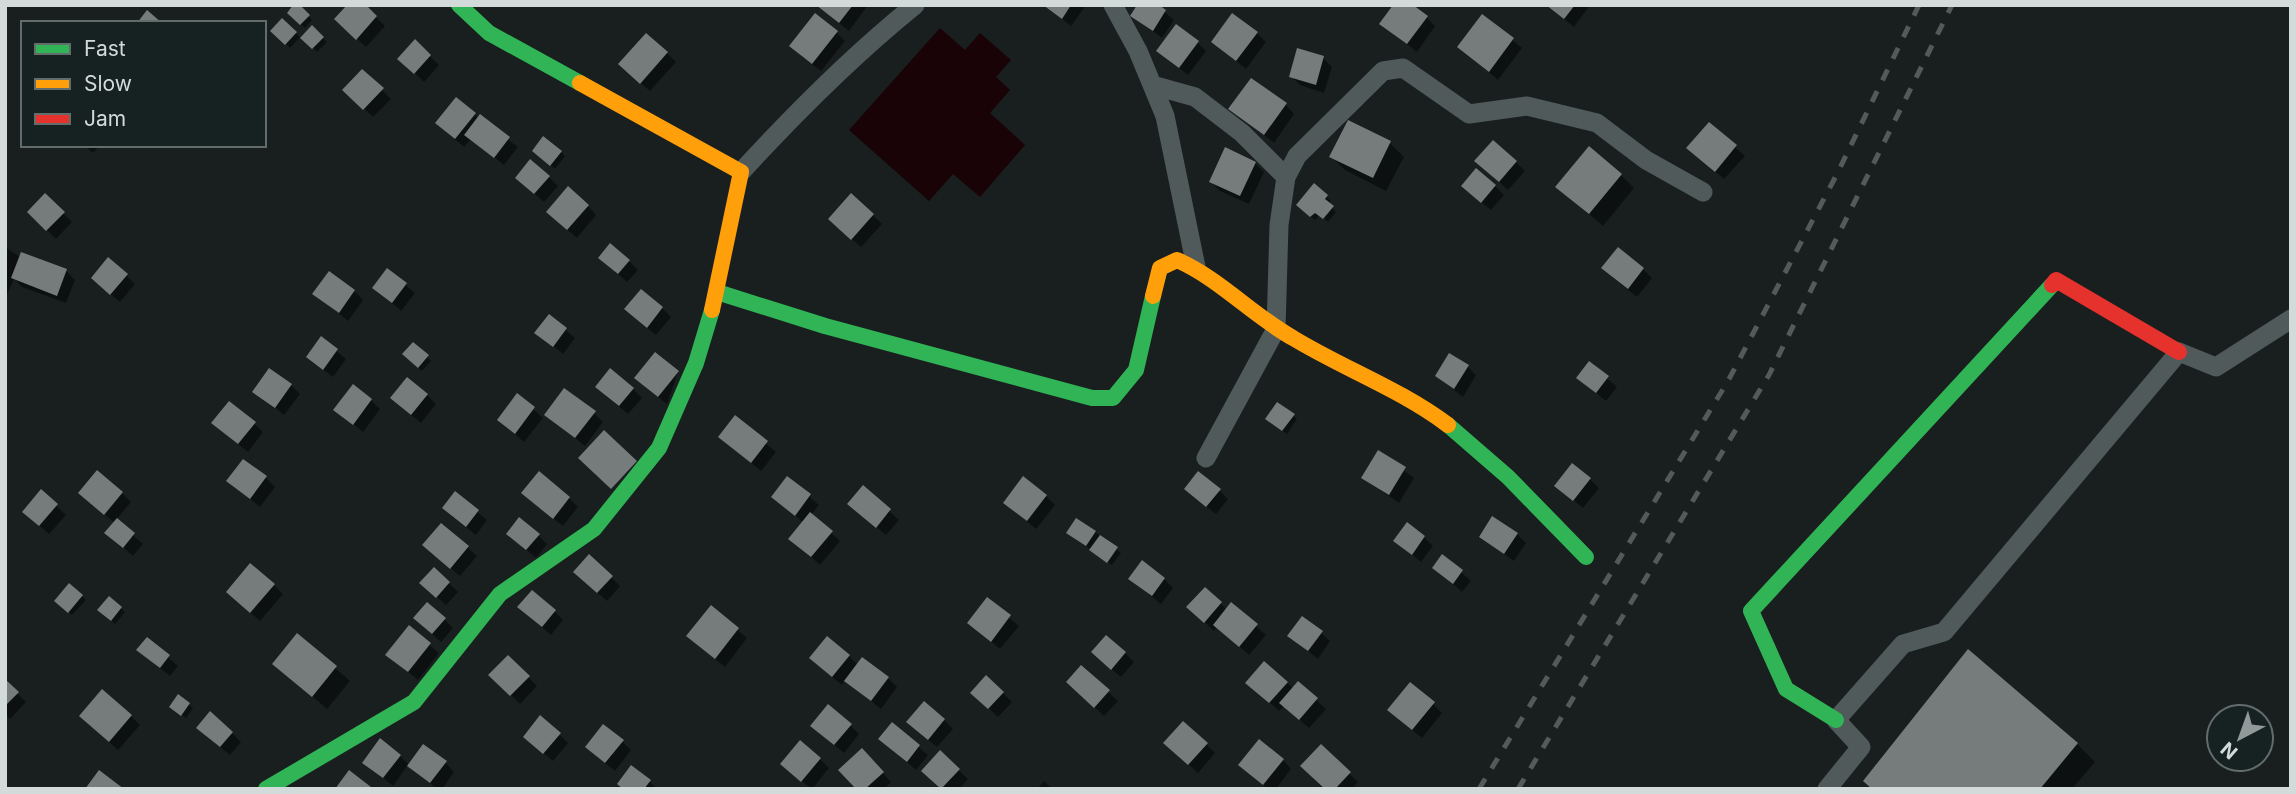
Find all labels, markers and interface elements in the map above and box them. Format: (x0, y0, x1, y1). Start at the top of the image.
legend (21, 21, 266, 147)
text: Fast (84, 36, 126, 61)
text: Slow (84, 71, 132, 96)
text: Jam (84, 106, 126, 131)
north arrow (2205, 703, 2275, 773)
text: N (2216, 737, 2242, 764)

